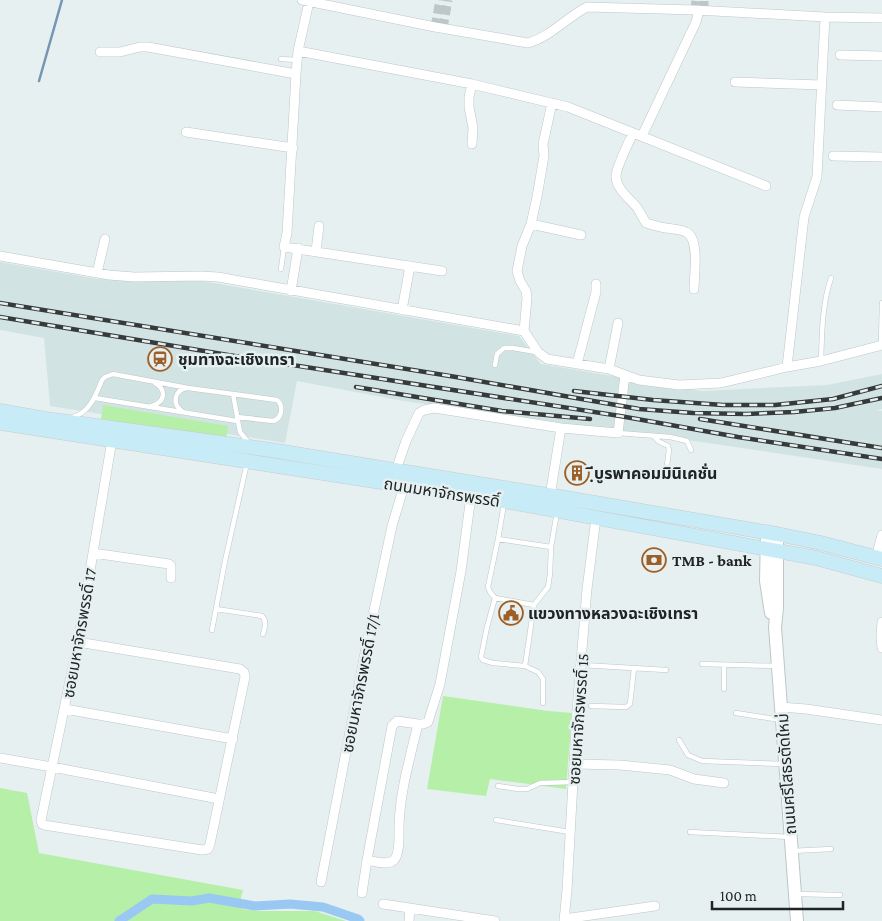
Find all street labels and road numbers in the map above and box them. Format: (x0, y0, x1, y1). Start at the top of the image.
street label: ถนนมหาจักรพรรดิ์ (383, 474, 501, 510)
street label: ซอยมหาจักรพรรดิ์ 17 (59, 566, 99, 699)
street label: ซอยมหาจักรพรรดิ์ 17/1 (338, 612, 382, 754)
street label: ซอยมหาจักรพรรดิ์ 15 (564, 653, 592, 785)
street label: ถนนศรีโสธรตัดใหม่ (774, 713, 799, 835)

